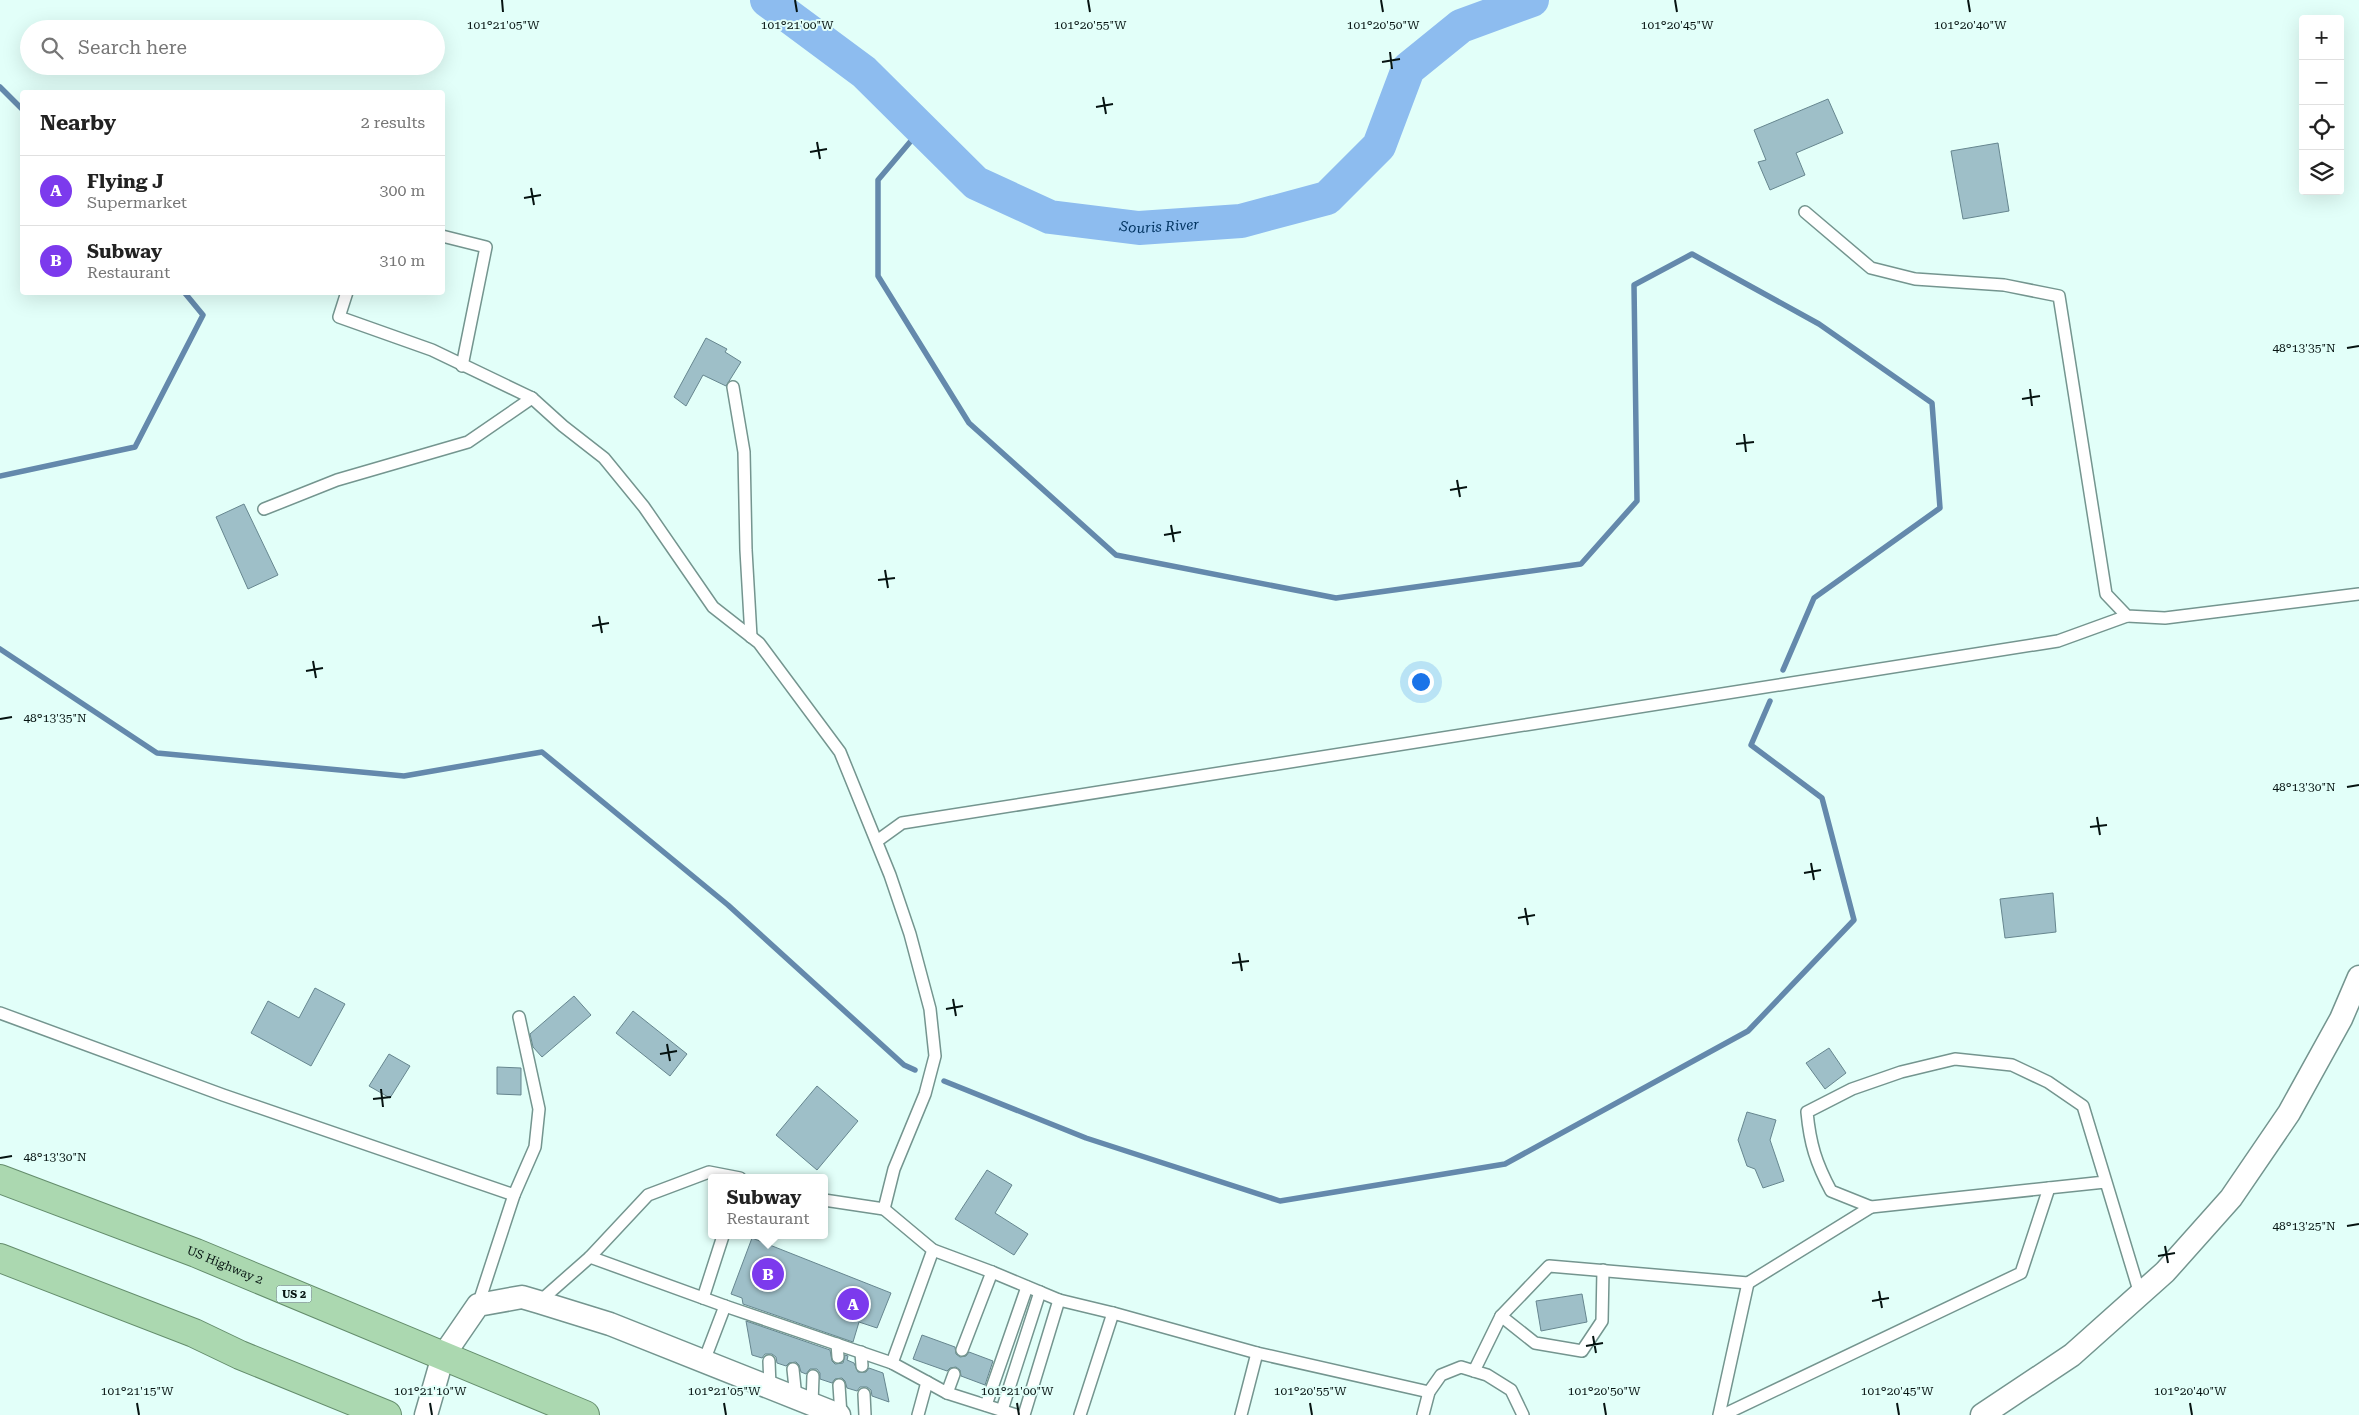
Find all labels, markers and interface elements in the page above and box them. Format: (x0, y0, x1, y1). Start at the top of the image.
map controls (2299, 15, 2344, 195)
button: + (2299, 15, 2344, 60)
text: 101°21'05"W (467, 18, 540, 32)
text: 101°21'00"W (761, 18, 834, 32)
text: 101°20'55"W (1054, 18, 1127, 32)
text: 101°20'50"W (1347, 18, 1420, 32)
text: 101°20'45"W (1641, 18, 1714, 32)
text: 101°20'40"W (1934, 18, 2007, 32)
search box (20, 20, 445, 75)
icon: search (38, 34, 66, 62)
text: Search here (78, 36, 187, 59)
button: − (2299, 60, 2344, 105)
button: locate (2299, 105, 2344, 150)
text: Nearby (40, 111, 116, 135)
text: 2 results (361, 113, 425, 132)
button: layers (2299, 150, 2344, 195)
text: Flying J (87, 170, 164, 193)
text: A (50, 181, 62, 200)
text: 300 m (379, 181, 425, 200)
text: Supermarket (87, 193, 187, 212)
water label: Souris River (1118, 216, 1200, 236)
text: Subway (87, 240, 162, 263)
text: B (50, 251, 62, 270)
text: 310 m (379, 251, 425, 270)
text: Restaurant (87, 263, 170, 282)
text: 48°13'35"N (2272, 341, 2336, 355)
your location (1408, 669, 1434, 695)
text: 48°13'35"N (23, 711, 87, 725)
text: 48°13'30"N (2272, 780, 2336, 794)
text: 48°13'30"N (23, 1150, 87, 1164)
popup (708, 1174, 828, 1239)
text: Subway (726, 1186, 802, 1209)
text: Restaurant (726, 1209, 810, 1228)
text: 48°13'25"N (2272, 1219, 2336, 1233)
street label: US Highway 2 (185, 1243, 265, 1287)
pin: B (752, 1255, 784, 1293)
pin: A (837, 1285, 869, 1323)
road number: US 2 (276, 1286, 312, 1302)
text: 101°21'15"W (101, 1384, 174, 1398)
text: 101°21'10"W (394, 1384, 467, 1398)
text: 101°21'05"W (688, 1384, 761, 1398)
text: 101°21'00"W (981, 1384, 1054, 1398)
text: 101°20'55"W (1274, 1384, 1347, 1398)
text: 101°20'50"W (1568, 1384, 1641, 1398)
text: 101°20'45"W (1861, 1384, 1934, 1398)
text: 101°20'40"W (2154, 1384, 2227, 1398)

